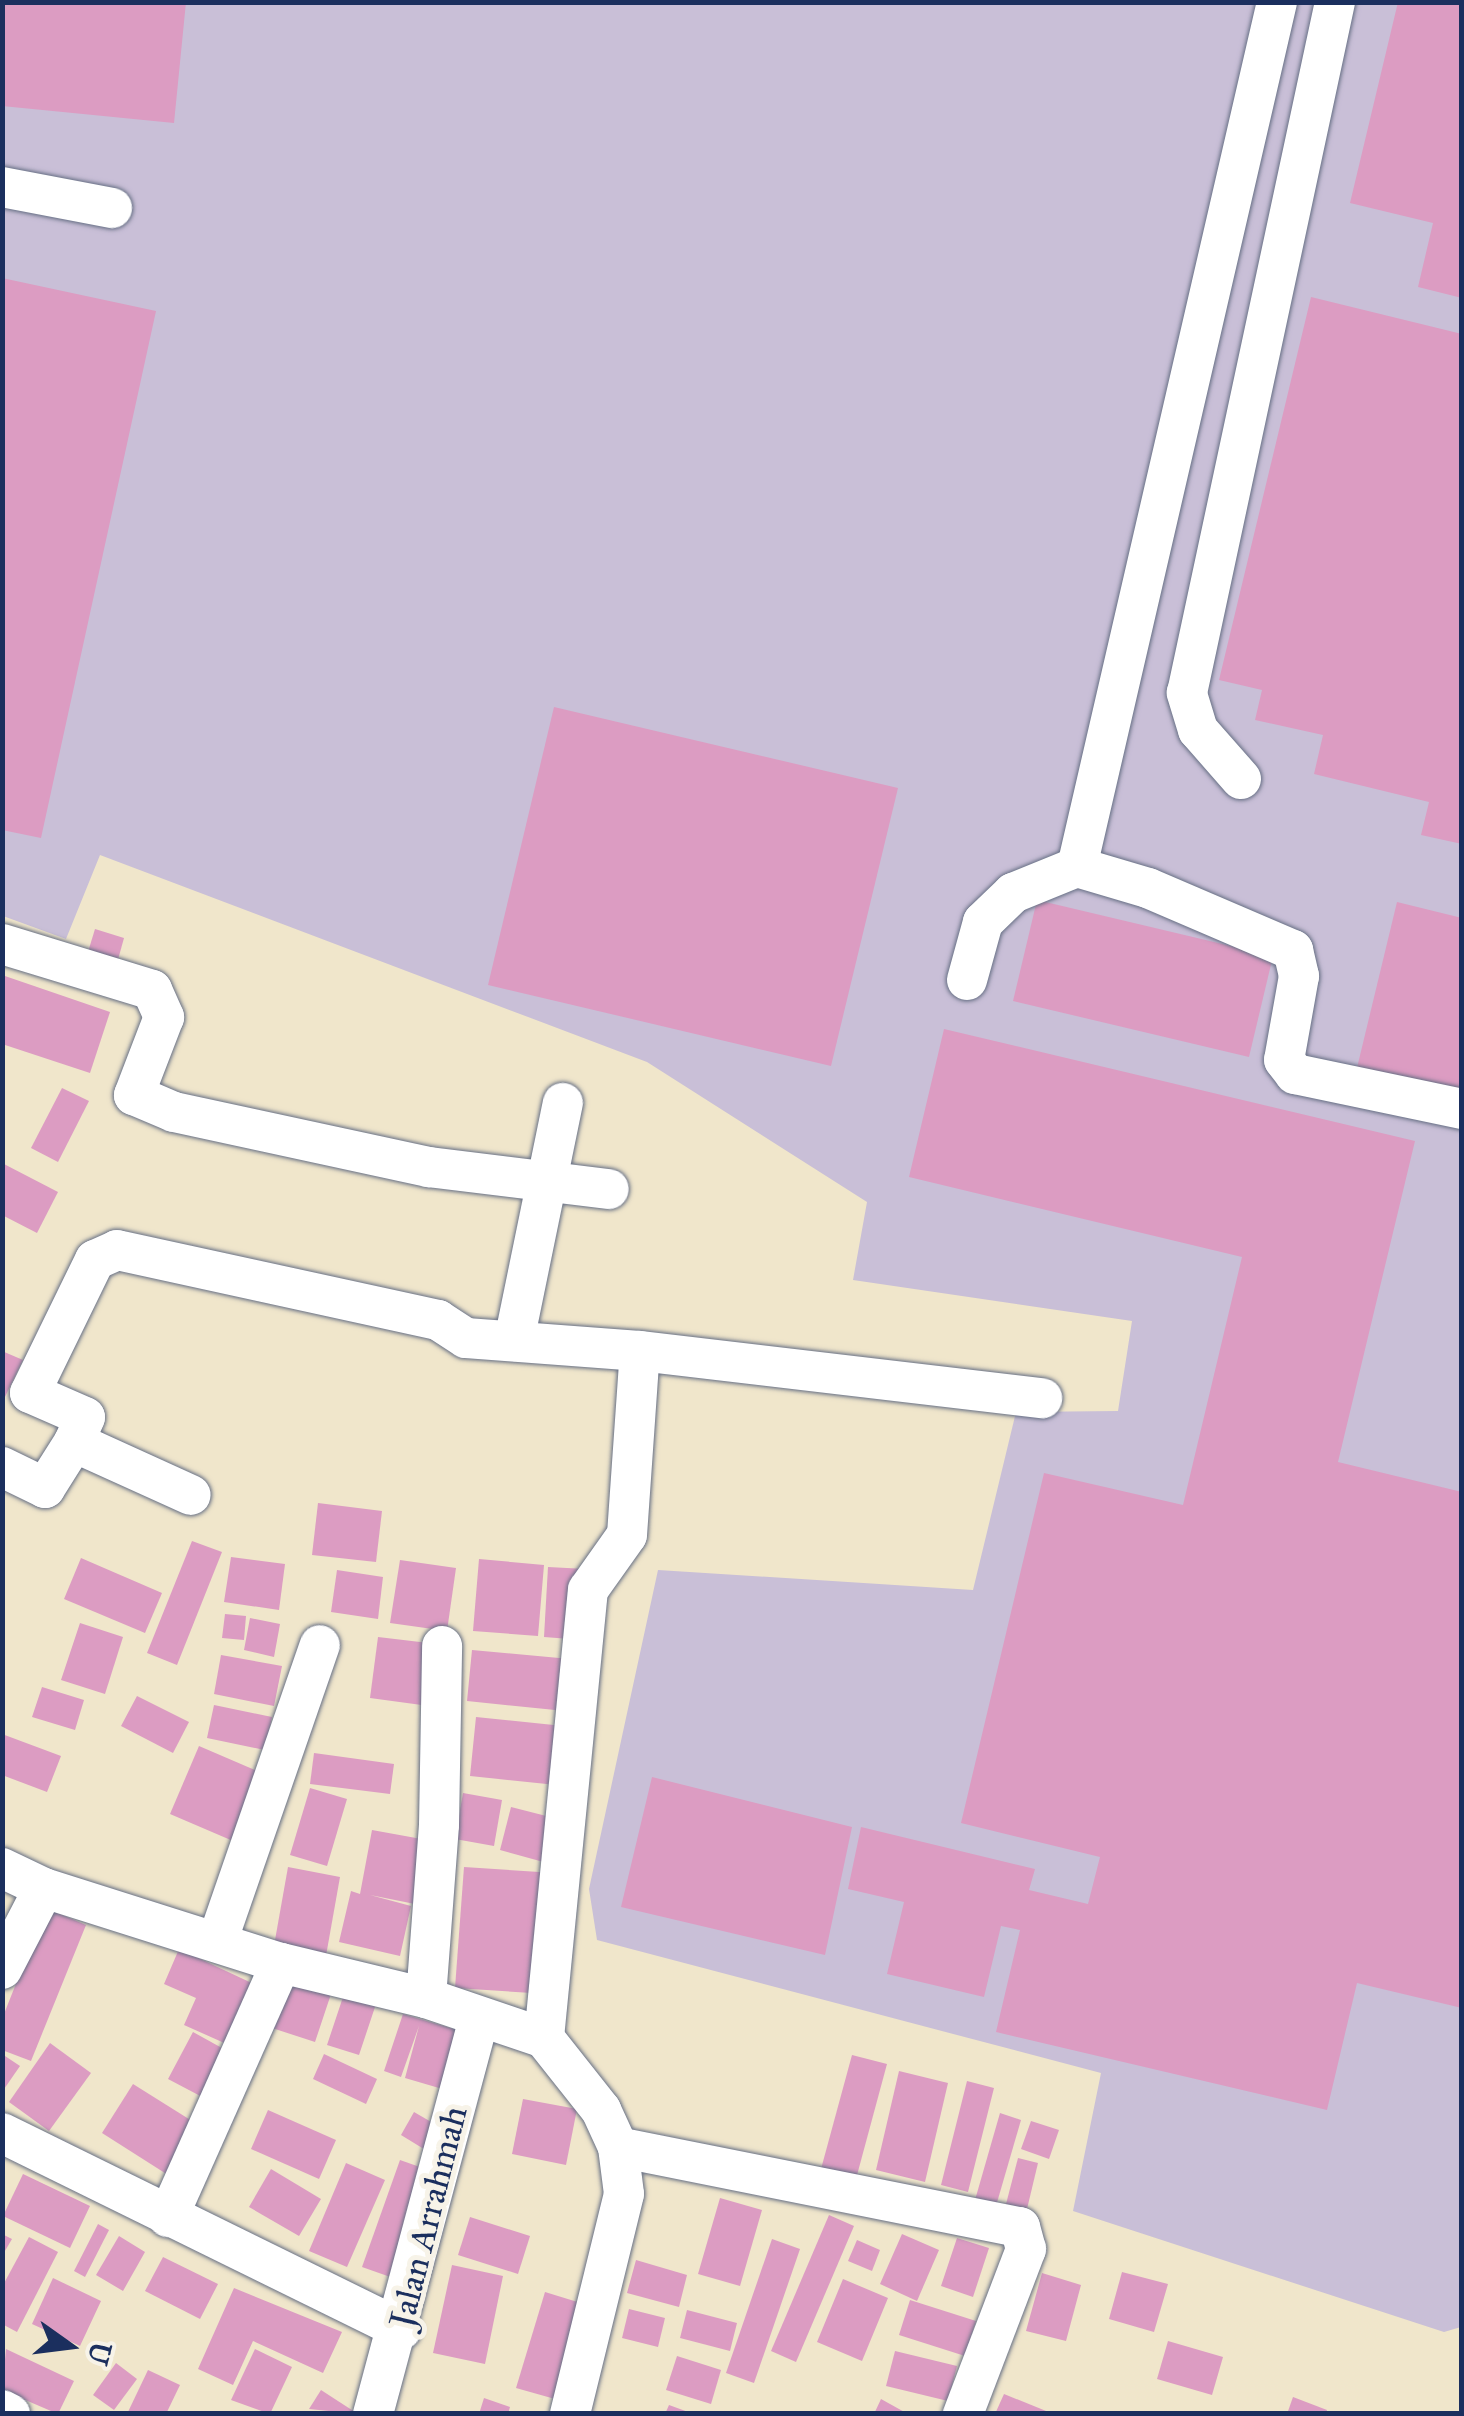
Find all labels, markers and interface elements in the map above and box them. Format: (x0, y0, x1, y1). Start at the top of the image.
street label: Jalan Arrahmah (381, 2102, 477, 2332)
north arrow (20, 2296, 120, 2396)
text: U (80, 2338, 119, 2368)

